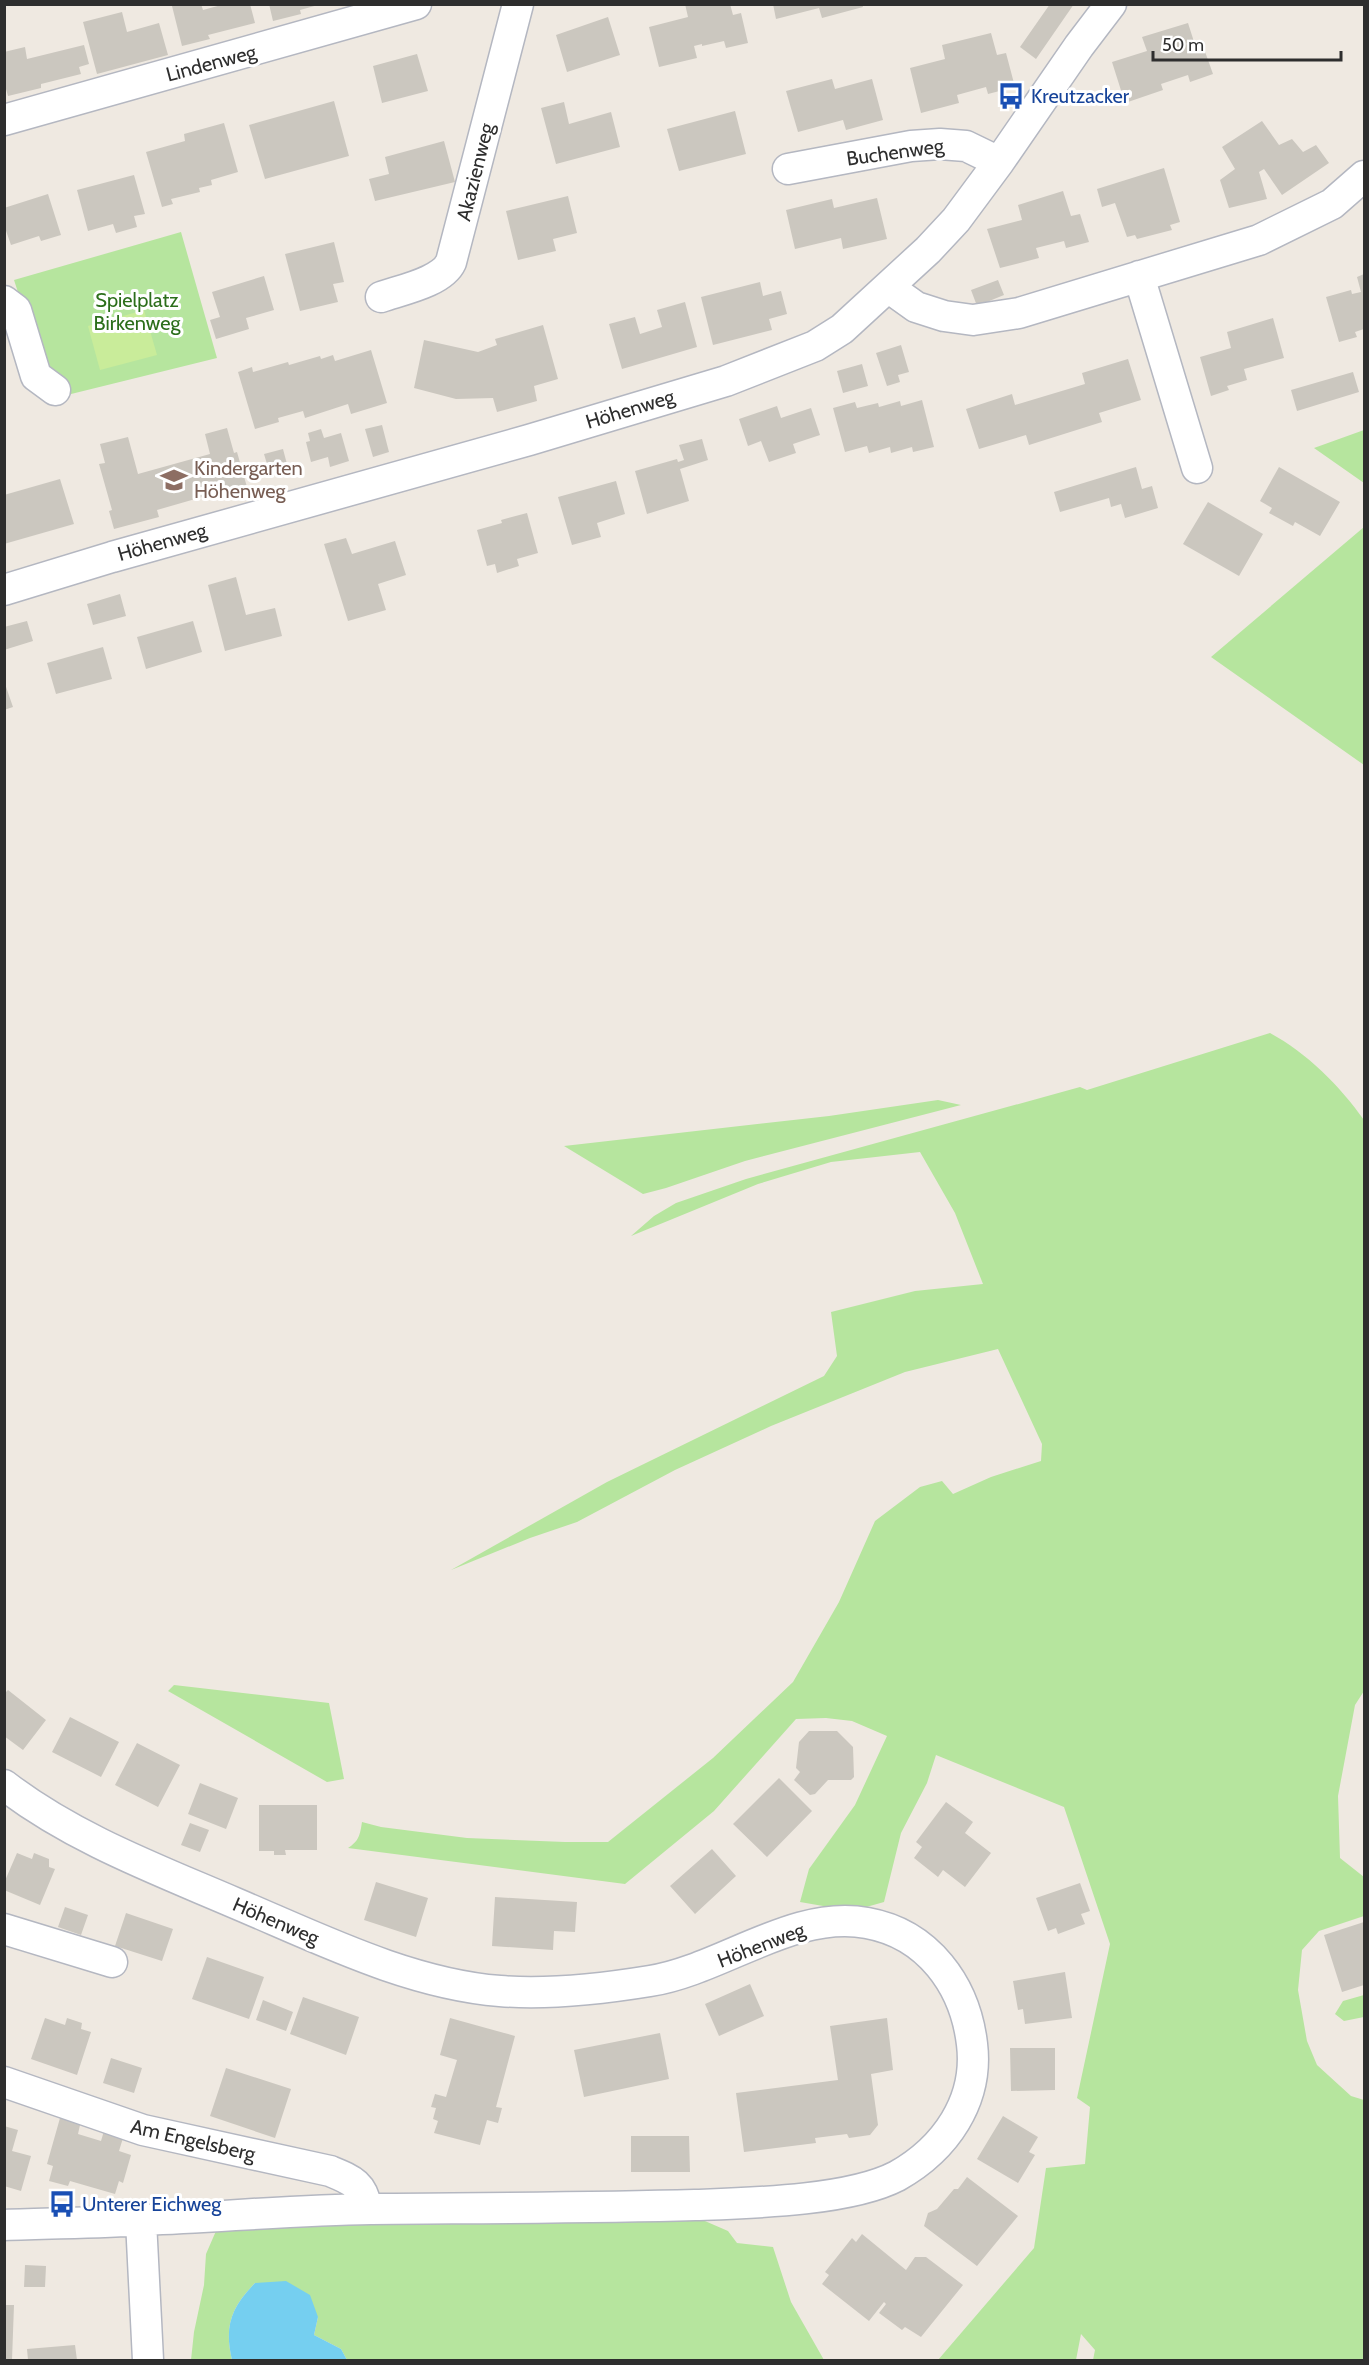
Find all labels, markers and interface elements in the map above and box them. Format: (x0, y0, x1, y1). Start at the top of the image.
scale bar (1153, 24, 1340, 62)
text: 50 m (1162, 34, 1204, 56)
street label: Lindenweg (163, 39, 260, 87)
bus stop icon: Kreutzacker (996, 81, 1026, 111)
place label: Kreutzacker (1031, 84, 1130, 108)
street label: Akazienweg (451, 119, 499, 224)
street label: Buchenweg (845, 133, 946, 171)
park label: Spielplatz Birkenweg (94, 288, 181, 335)
street label: Höhenweg (583, 384, 678, 434)
place label: Kindergarten Höhenweg (194, 456, 303, 503)
school or university icon: Kindergarten Höhenweg (159, 465, 189, 495)
street label: Höhenweg (115, 518, 210, 566)
street label: Höhenweg (229, 1892, 324, 1950)
street label: Höhenweg (714, 1917, 809, 1973)
street label: Am Engelsberg (128, 2114, 259, 2166)
bus stop icon: Unterer Eichweg (47, 2189, 77, 2219)
place label: Unterer Eichweg (82, 2192, 222, 2216)

